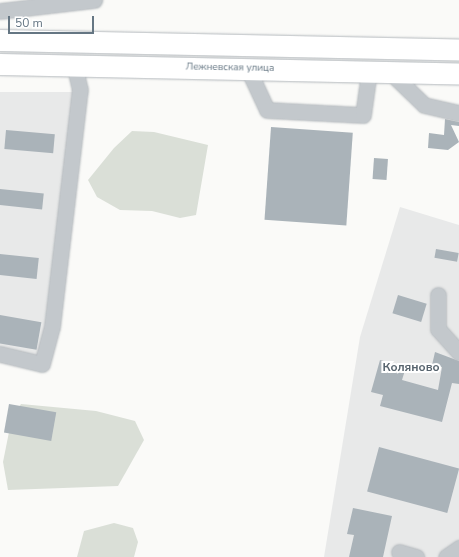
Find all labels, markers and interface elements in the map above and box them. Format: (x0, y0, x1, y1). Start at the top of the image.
scale bar (10, 8, 96, 34)
text: 50 m (15, 15, 43, 31)
street label: Лежневская улица (186, 61, 274, 75)
district label: Коляново (382, 361, 440, 375)

